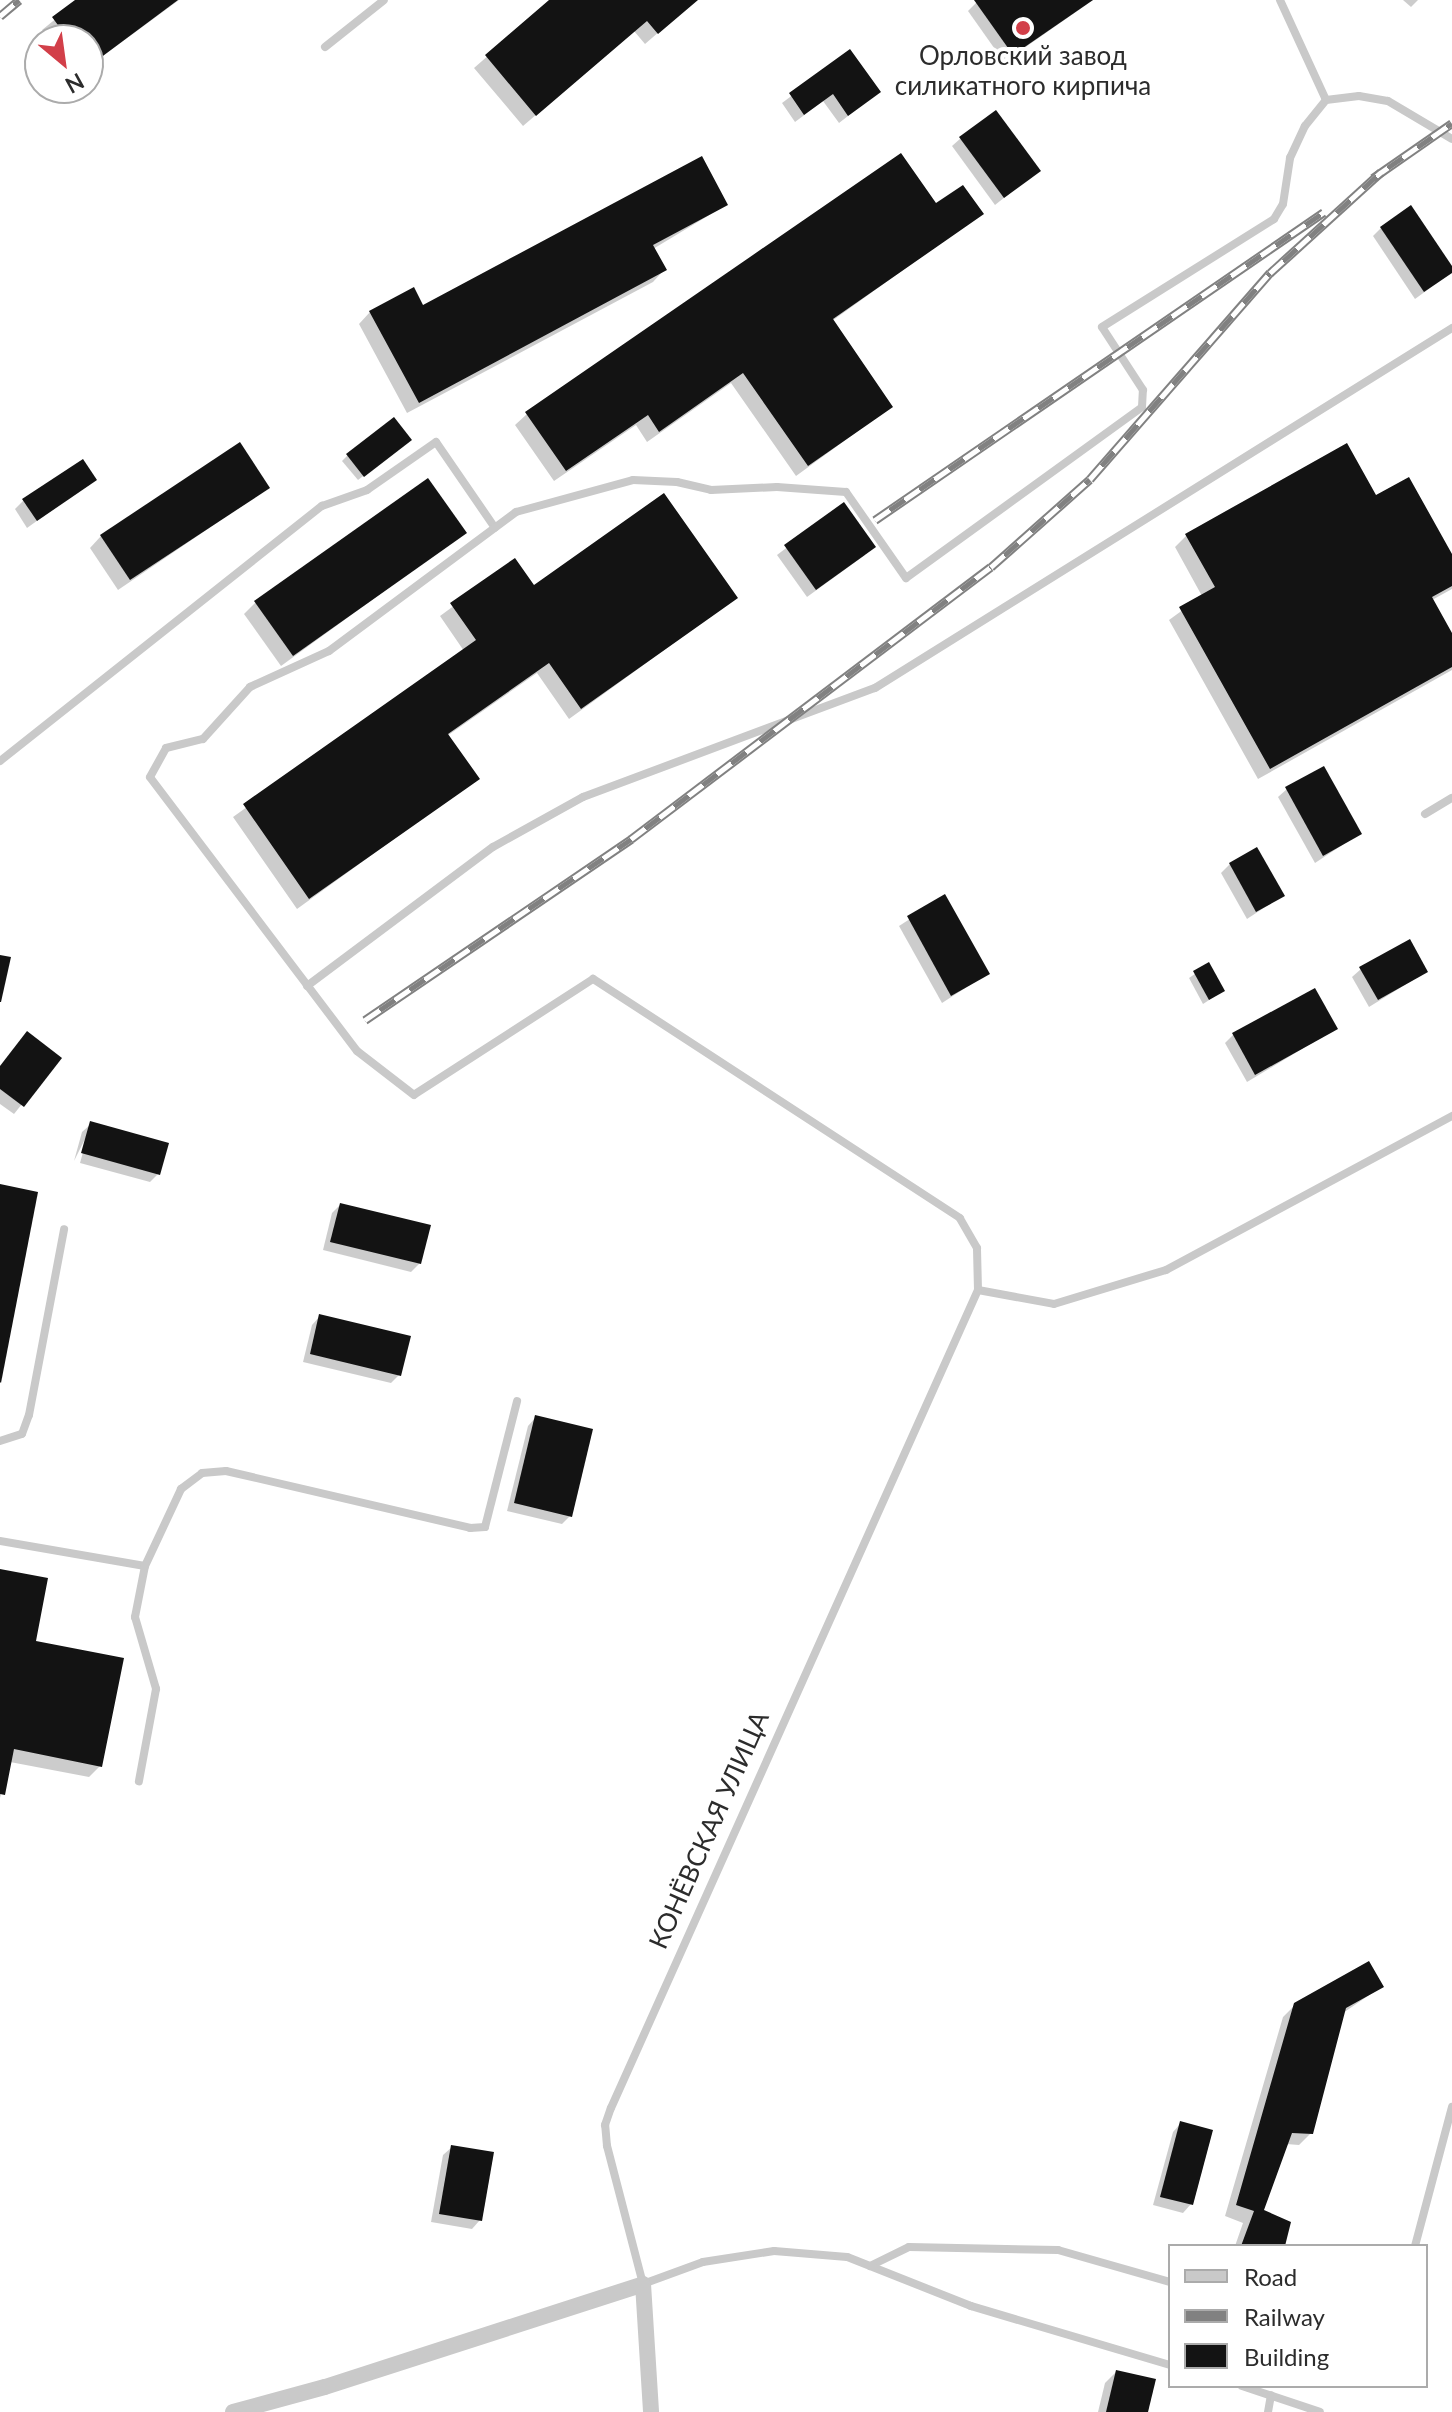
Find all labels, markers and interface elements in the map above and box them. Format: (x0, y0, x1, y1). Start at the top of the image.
marker: Орловский завод силикатного кирпича (1014, 19, 1032, 37)
north arrow (24, 24, 104, 104)
place label: Орловский завод силикатного кирпича (895, 40, 1151, 102)
text: N (61, 68, 89, 100)
street label: КОНЁВСКАЯ УЛИЦА (643, 1706, 775, 1954)
legend (1168, 2244, 1428, 2388)
text: Road (1244, 2262, 1297, 2291)
text: Railway (1244, 2302, 1325, 2331)
text: Building (1244, 2342, 1329, 2371)

